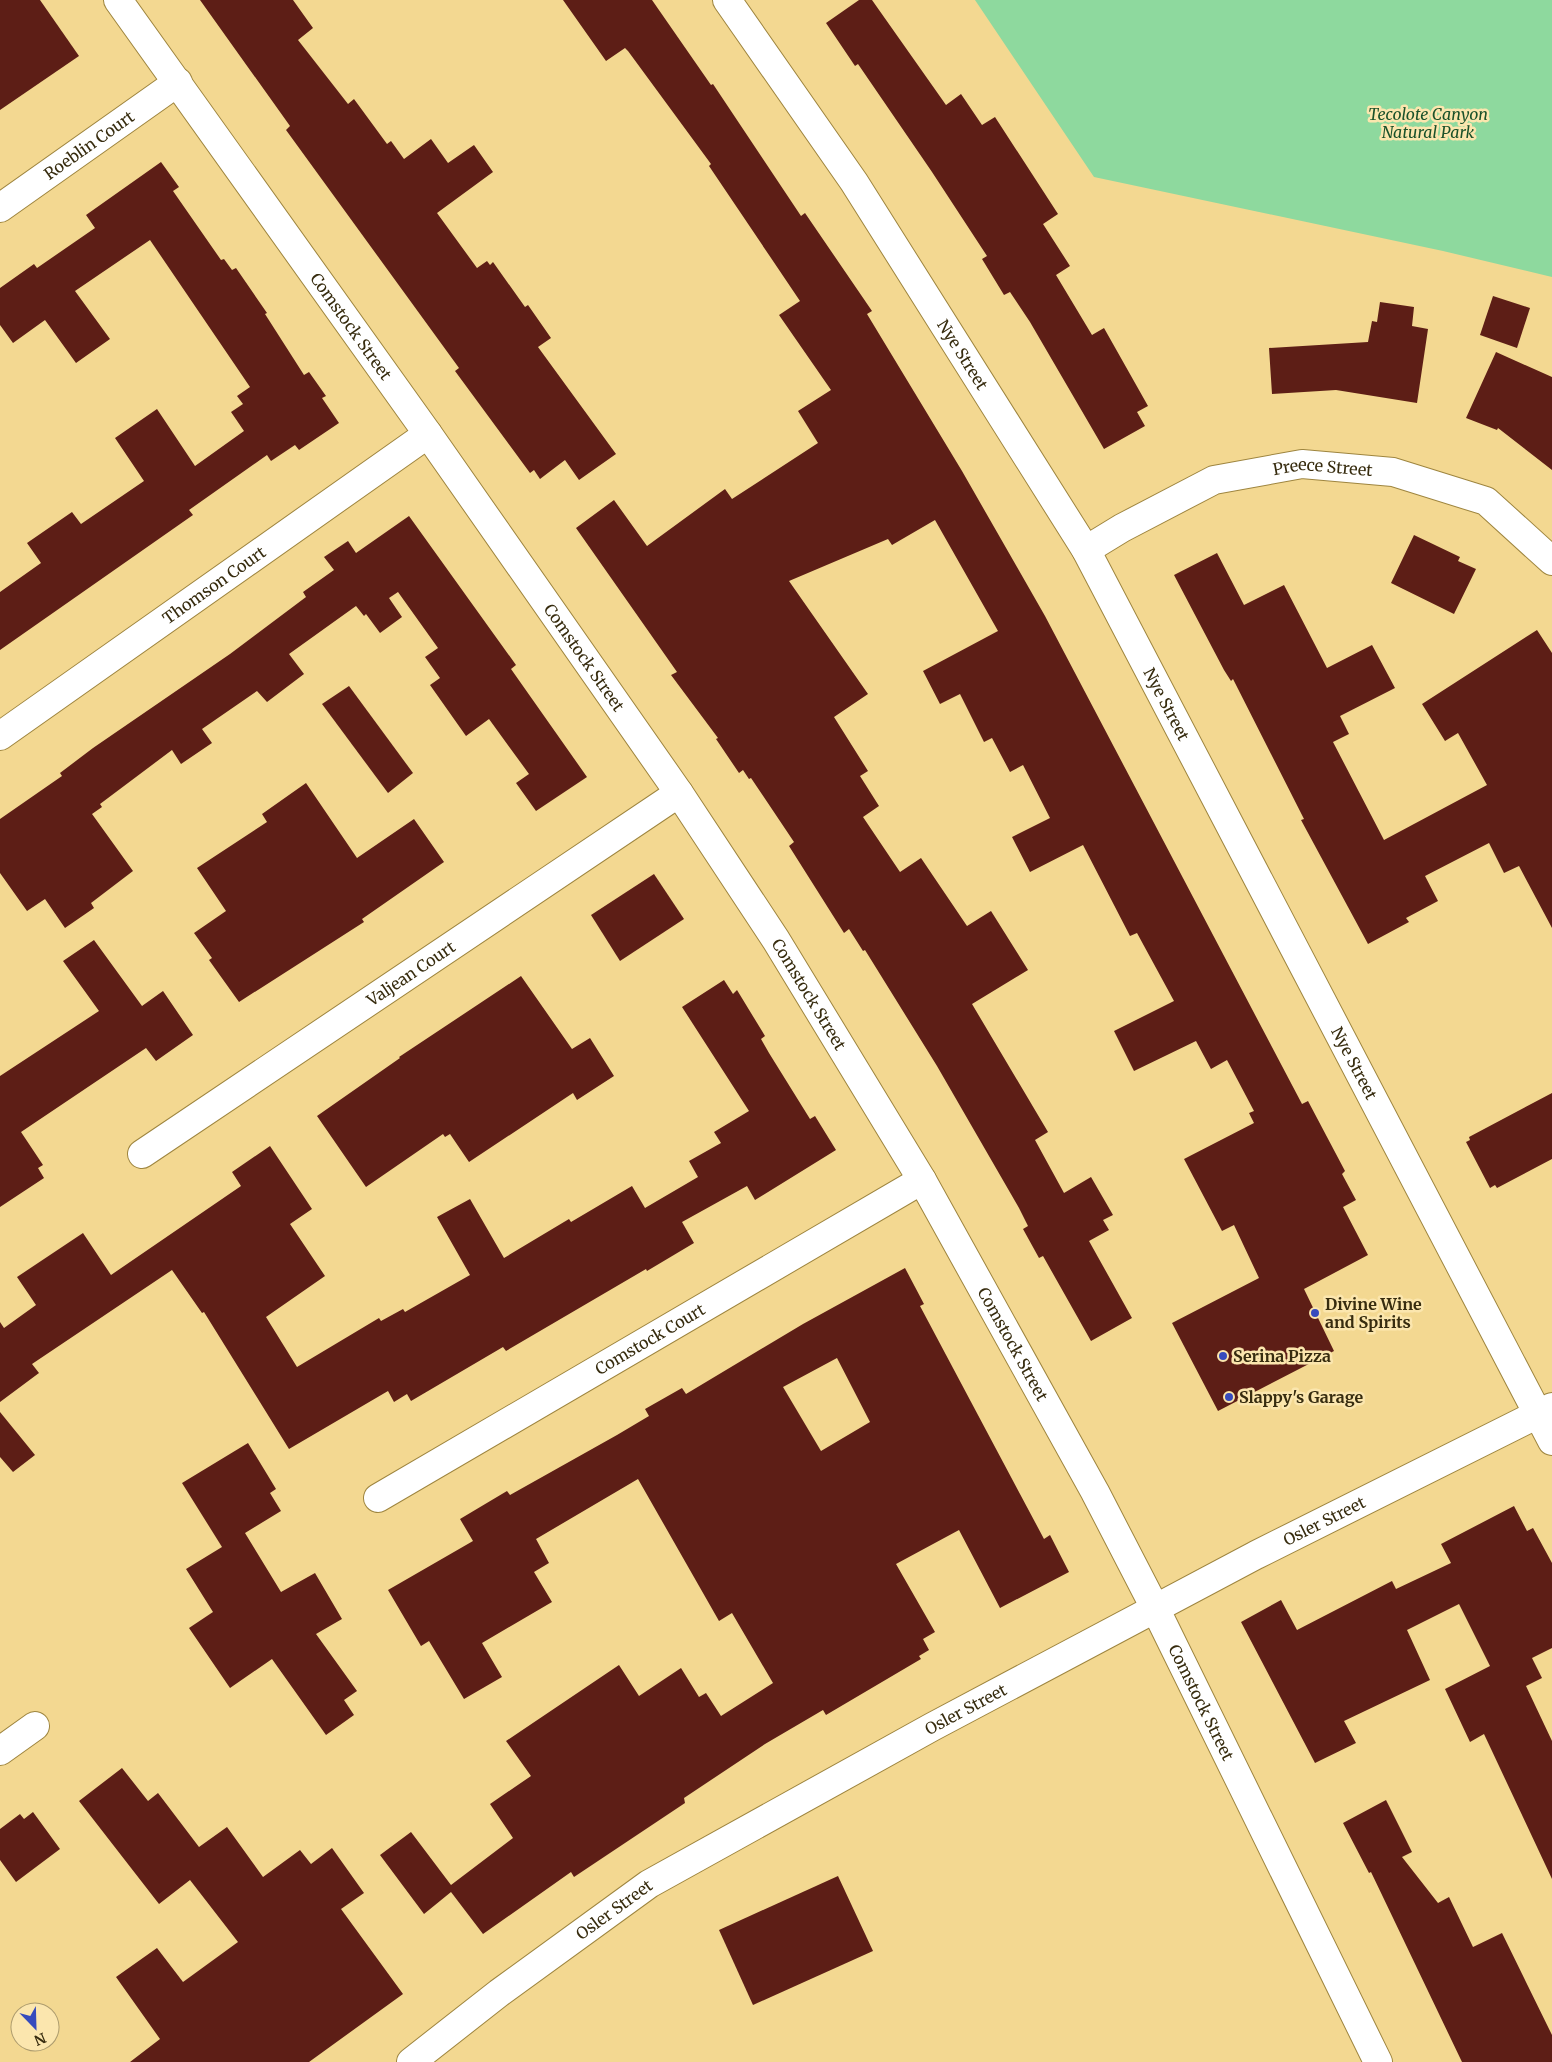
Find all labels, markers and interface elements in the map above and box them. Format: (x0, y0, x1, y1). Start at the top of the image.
park label: Tecolote Canyon Natural Park (1368, 104, 1488, 142)
street label: Roeblin Court (40, 106, 139, 184)
street label: Comstock Street (306, 269, 396, 384)
street label: Nye Street (933, 316, 993, 394)
street label: Preece Street (1271, 454, 1374, 480)
street label: Thomson Court (159, 541, 270, 628)
street label: Comstock Street (540, 600, 629, 716)
street label: Nye Street (1139, 664, 1194, 745)
street label: Comstock Street (768, 935, 851, 1054)
street label: Valjean Court (362, 936, 460, 1011)
street label: Nye Street (1327, 1023, 1382, 1104)
street label: Comstock Street (973, 1284, 1053, 1405)
place label: Divine Wine and Spirits (1325, 1294, 1422, 1332)
street label: Comstock Court (591, 1299, 709, 1379)
marker: Divine Wine and Spirits (1309, 1307, 1321, 1319)
place label: Serina Pizza (1233, 1346, 1331, 1366)
marker: Serina Pizza (1217, 1350, 1229, 1362)
place label: Slappy's Garage (1239, 1387, 1364, 1407)
marker: Slappy's Garage (1223, 1391, 1235, 1403)
street label: Osler Street (1280, 1492, 1369, 1550)
street label: Comstock Street (1165, 1641, 1239, 1764)
street label: Osler Street (921, 1679, 1011, 1739)
street label: Osler Street (572, 1875, 657, 1944)
north arrow (10, 2002, 60, 2052)
text: N (31, 2029, 49, 2049)

